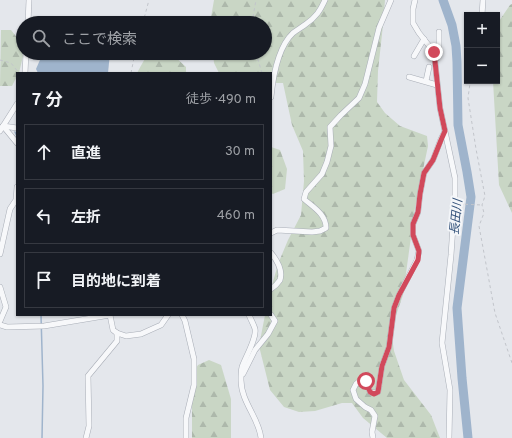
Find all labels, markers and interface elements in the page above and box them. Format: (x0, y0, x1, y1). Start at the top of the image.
map controls (464, 12, 500, 84)
button: + (464, 12, 500, 48)
search box (16, 16, 272, 60)
icon: search (30, 27, 52, 49)
text: ここで検索 (62, 31, 137, 50)
route end (425, 43, 443, 61)
button: − (464, 48, 500, 84)
text: 7 分 (32, 90, 62, 112)
text: 徒歩 · 490 m (186, 92, 256, 108)
icon: ahead (33, 141, 55, 163)
text: 30 m (225, 144, 255, 160)
text: 直進 (71, 145, 101, 164)
water label: 長田川 (447, 196, 467, 236)
icon: left (33, 205, 55, 227)
text: 460 m (217, 208, 255, 224)
text: 左折 (71, 209, 101, 228)
icon: arrive (33, 269, 55, 291)
text: 目的地に到着 (71, 273, 161, 292)
route start (357, 372, 375, 390)

